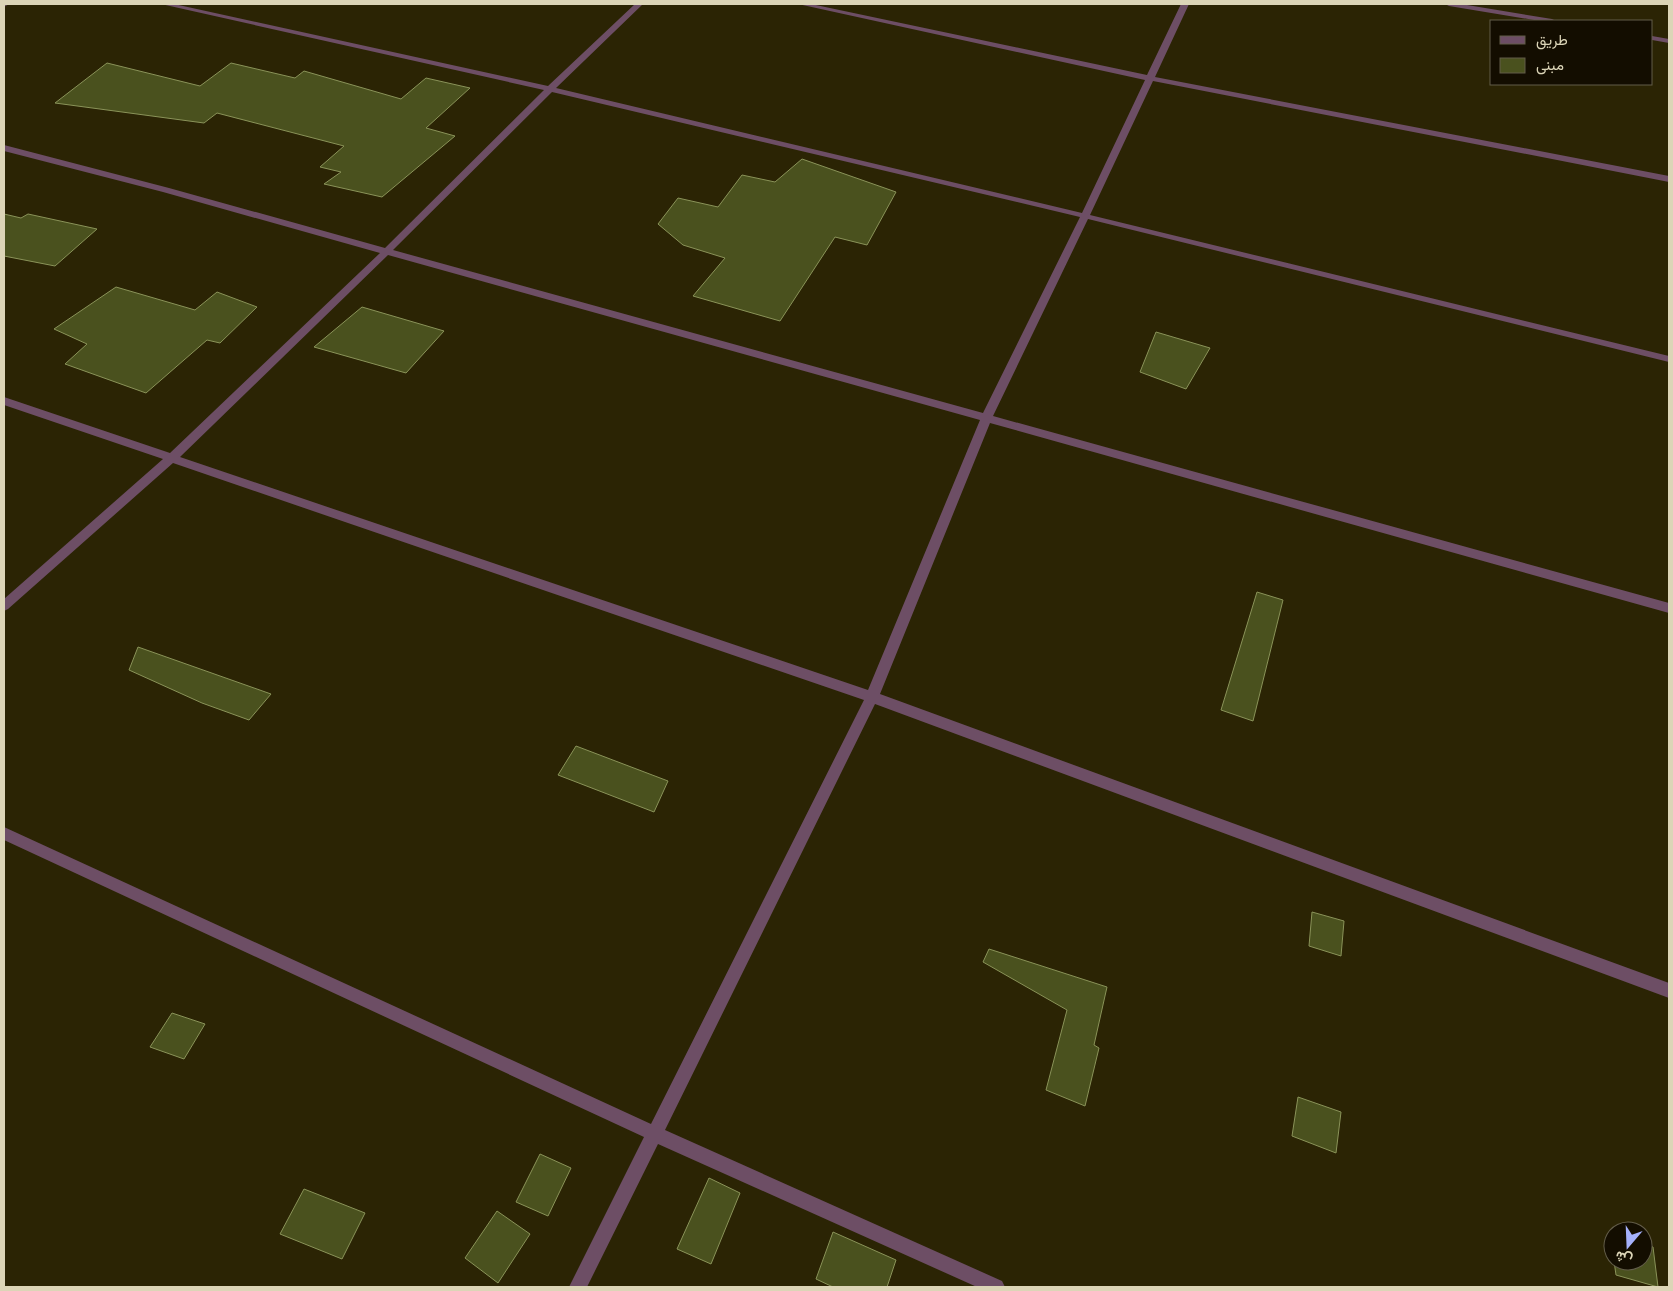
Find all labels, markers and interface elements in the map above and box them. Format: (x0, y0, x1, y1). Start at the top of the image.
legend (1490, 20, 1653, 85)
text: طريق (1536, 30, 1568, 50)
text: مبنى (1536, 55, 1564, 75)
north arrow (1603, 1221, 1653, 1271)
text: ش (1613, 1247, 1635, 1270)

